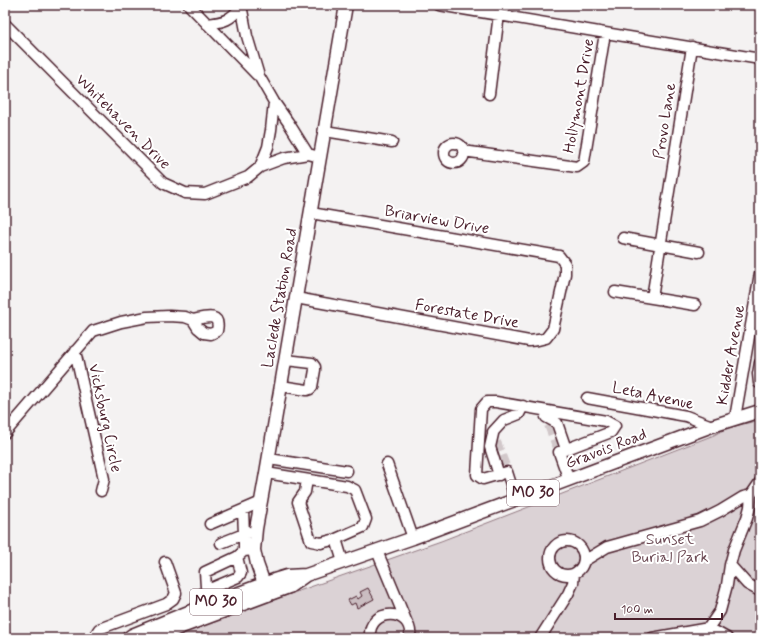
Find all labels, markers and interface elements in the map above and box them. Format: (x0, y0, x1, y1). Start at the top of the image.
street label: Hollymont Drive (559, 37, 599, 155)
street label: Whitehaven Drive (71, 70, 175, 174)
street label: Provo Lane (649, 81, 681, 161)
street label: Briarview Drive (383, 200, 491, 240)
street label: Laclede Station Road (257, 226, 303, 370)
street label: Forestate Drive (413, 295, 521, 333)
street label: Kidder Avenue (712, 303, 750, 407)
street label: Vicksburg Circle (83, 362, 127, 474)
street label: Leta Avenue (610, 377, 696, 415)
street label: Gravois Road (562, 424, 650, 474)
road number: MO 30 (507, 480, 559, 506)
park label: Sunset Burial Park (631, 529, 709, 568)
road number: MO 30 (190, 589, 242, 615)
scale bar (615, 595, 722, 621)
text: 100 m (621, 602, 653, 618)

